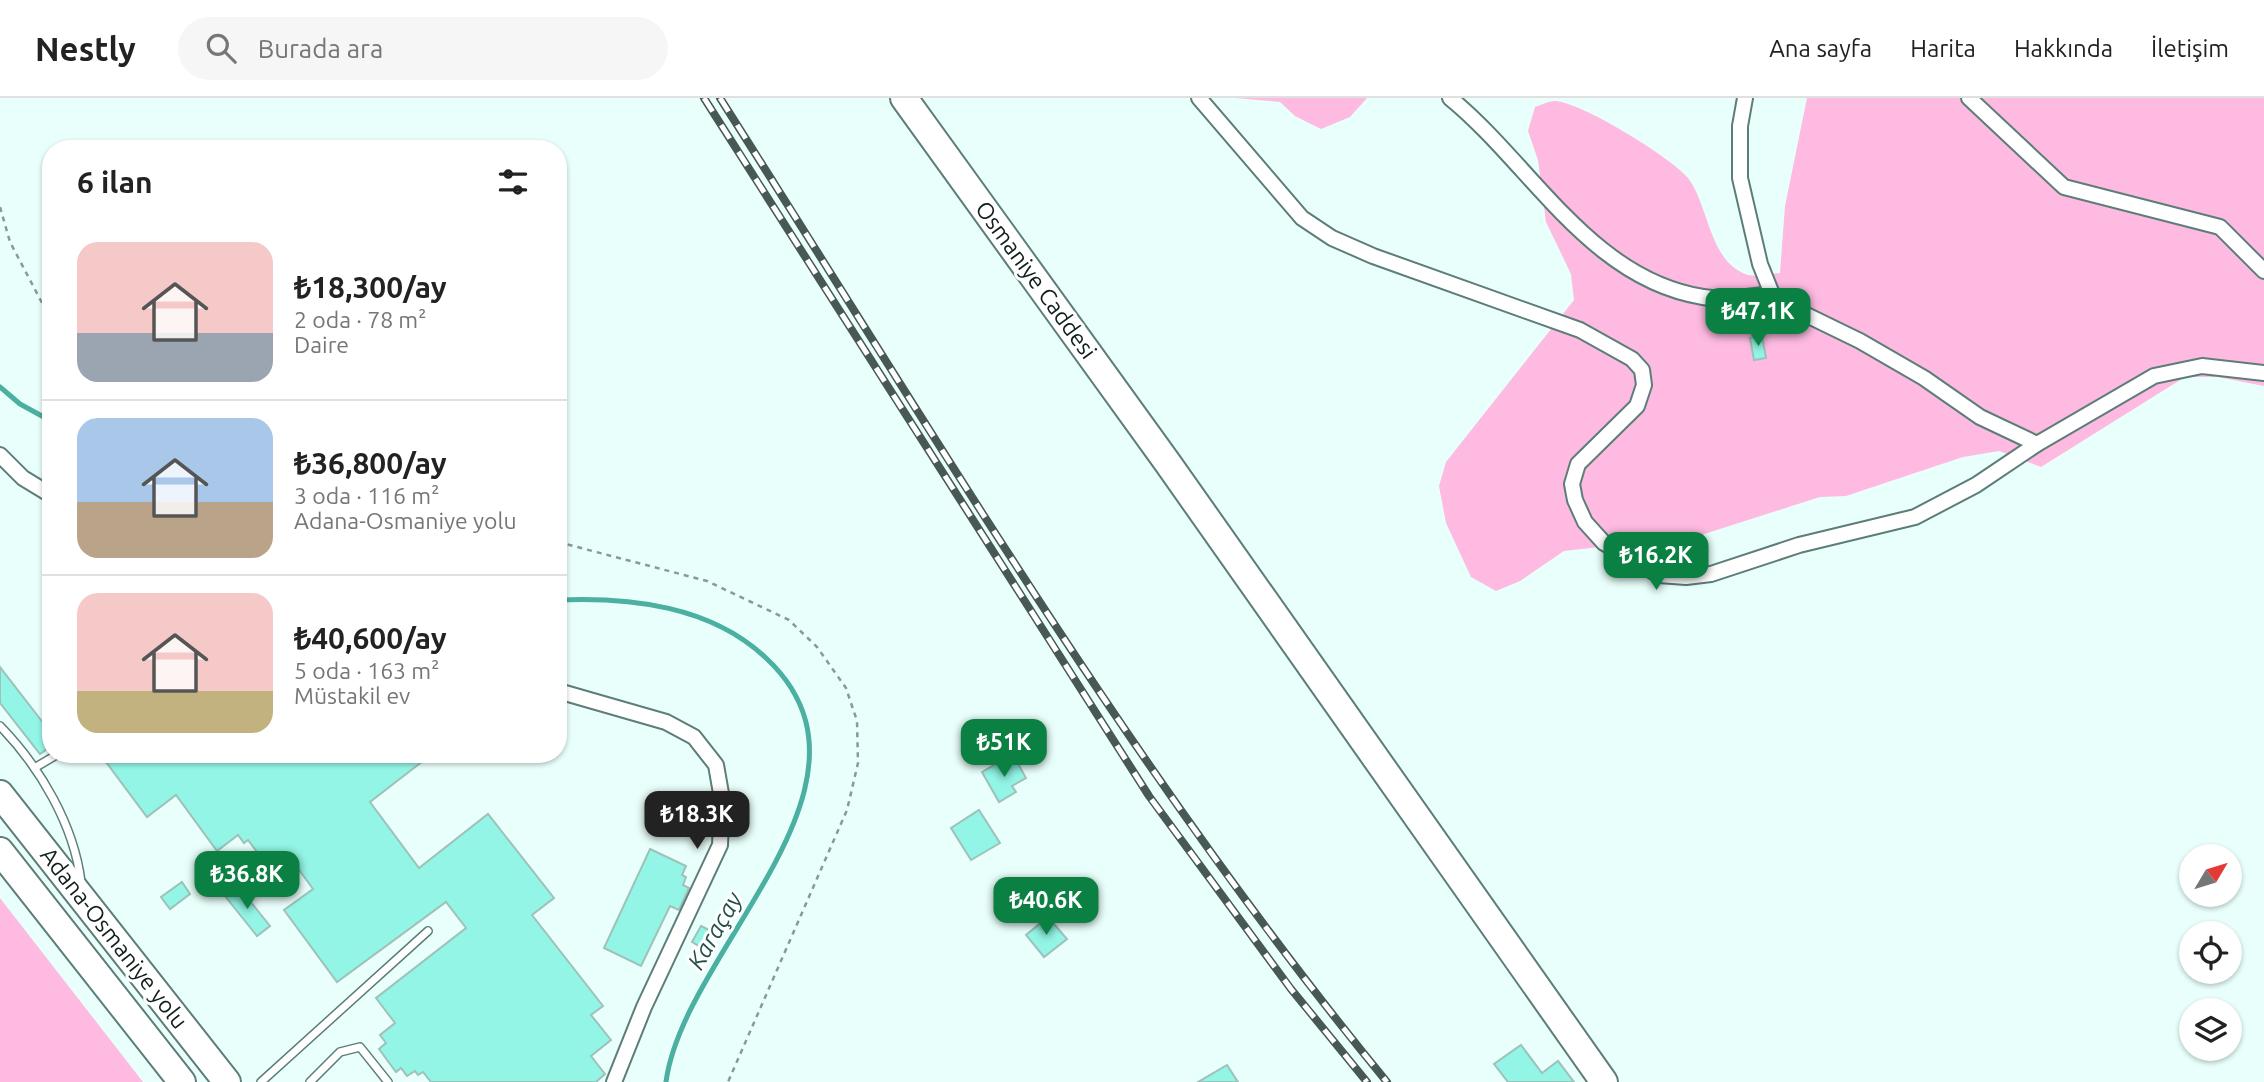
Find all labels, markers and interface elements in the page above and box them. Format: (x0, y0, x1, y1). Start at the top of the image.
search box (178, 17, 668, 80)
icon: search (202, 29, 240, 67)
text: Nestly (35, 30, 136, 67)
text: Burada ara (258, 34, 383, 63)
text: Ana sayfa (1769, 35, 1872, 62)
text: Harita (1910, 35, 1976, 62)
text: Hakkında (2014, 35, 2113, 62)
text: İletişim (2151, 35, 2229, 62)
icon: filters (494, 163, 532, 201)
text: 6 ilan (77, 165, 153, 199)
street label: Osmaniye Caddesi (971, 196, 1102, 363)
icon: home (133, 270, 217, 354)
text: ₺18,300/ay (294, 270, 447, 304)
pin: ₺47.1K (1701, 288, 1815, 348)
text: ₺47.1K (1721, 298, 1795, 323)
text: 2 oda · 78 m² (294, 307, 426, 332)
text: Daire (294, 332, 349, 357)
icon: home (133, 446, 217, 530)
text: ₺36,800/ay (294, 446, 447, 480)
text: 3 oda · 116 m² (294, 483, 439, 508)
text: Adana-Osmaniye yolu (294, 508, 517, 533)
pin: ₺16.2K (1599, 532, 1713, 592)
text: ₺16.2K (1619, 542, 1693, 567)
icon: home (133, 621, 217, 705)
text: ₺40,600/ay (294, 621, 447, 655)
text: 5 oda · 163 m² (294, 658, 439, 683)
text: Müstakil ev (294, 683, 410, 708)
pin: ₺51K (963, 720, 1045, 779)
text: ₺51K (977, 729, 1031, 754)
pin: ₺18.3K (640, 792, 754, 851)
text: ₺18.3K (660, 801, 734, 826)
street label: Adana-Osmaniye yolu (36, 842, 193, 1033)
north arrow (2179, 844, 2242, 906)
map controls (2179, 844, 2242, 1061)
pin: ₺36.8K (190, 852, 304, 911)
text: ₺36.8K (210, 861, 284, 886)
pin: ₺40.6K (989, 878, 1103, 937)
water label: Karaçay (682, 887, 748, 974)
text: ₺40.6K (1009, 887, 1083, 912)
button: locate (2179, 921, 2242, 984)
button: layers (2179, 998, 2242, 1061)

